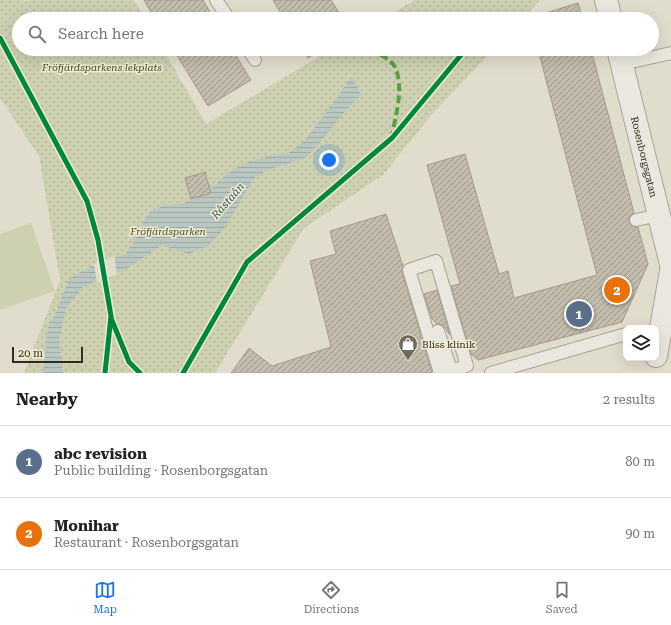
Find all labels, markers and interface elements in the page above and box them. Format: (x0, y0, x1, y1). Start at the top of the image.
search box (12, 12, 659, 56)
icon: search (26, 23, 48, 45)
text: Search here (58, 25, 144, 43)
park label: Fröfjärdsparkens lekplats (41, 62, 162, 73)
street label: Rosenborgsgatan (629, 115, 660, 199)
your location (319, 150, 339, 170)
water label: Råstaån (208, 180, 247, 222)
park label: Fröfjärdsparken (129, 226, 206, 237)
pin: 2 (604, 275, 630, 305)
pin: 1 (566, 299, 592, 329)
map controls (623, 325, 659, 361)
button: layers (623, 325, 659, 361)
shop icon: Bliss klinik (397, 333, 419, 361)
place label: Bliss klinik (422, 339, 476, 350)
scale bar (12, 345, 83, 364)
text: 20 m (18, 347, 43, 360)
text: Nearby (16, 389, 78, 409)
text: 2 results (603, 392, 655, 407)
text: abc revision (54, 445, 147, 463)
text: 1 (25, 454, 33, 469)
text: 80 m (625, 454, 655, 469)
text: Public building · Rosenborgsgatan (54, 463, 268, 478)
text: Monihar (54, 517, 119, 535)
text: 2 (25, 526, 33, 541)
text: 90 m (625, 526, 655, 541)
text: Restaurant · Rosenborgsgatan (54, 535, 239, 550)
tab: Map (93, 579, 117, 616)
tab: Directions (304, 579, 359, 616)
tab: Saved (546, 579, 578, 616)

